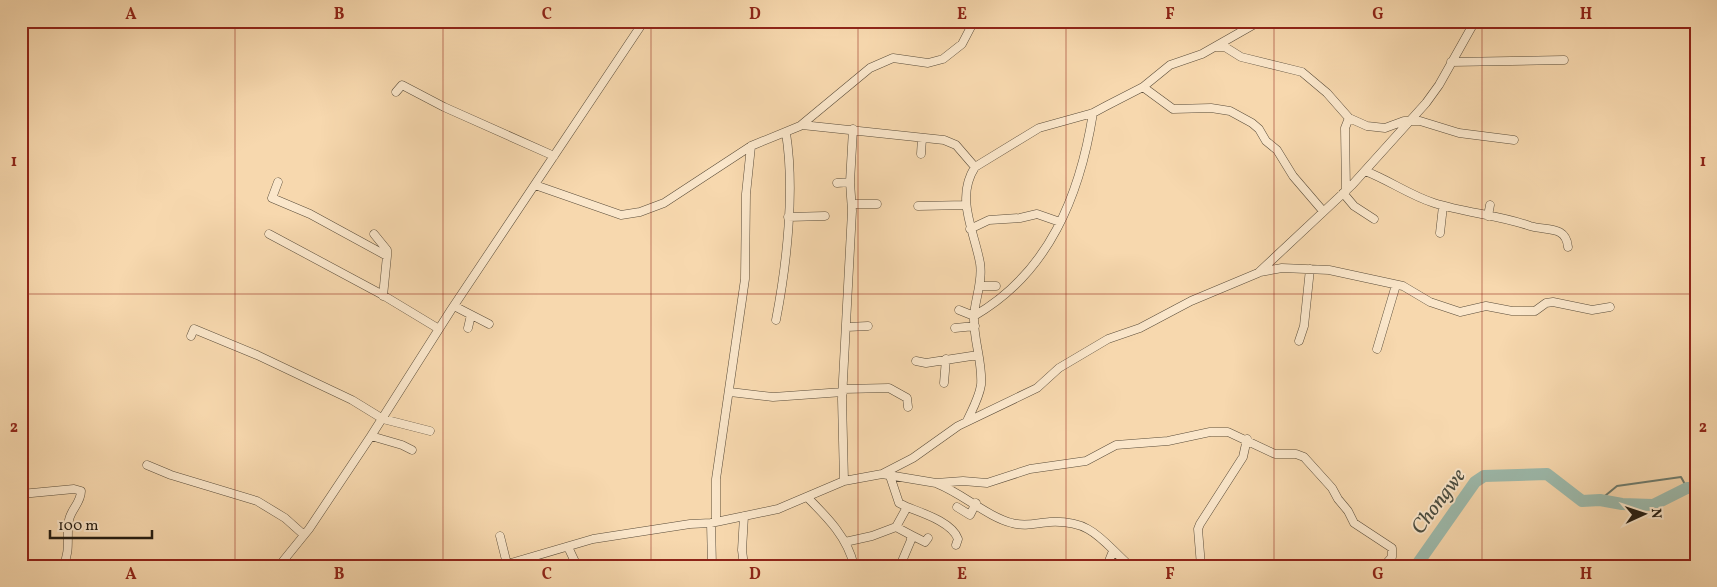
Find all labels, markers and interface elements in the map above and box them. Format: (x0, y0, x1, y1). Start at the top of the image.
text: A (125, 4, 137, 26)
text: B (334, 4, 345, 26)
text: C (542, 4, 552, 26)
text: D (749, 4, 761, 26)
text: E (957, 4, 967, 26)
text: F (1165, 4, 1175, 26)
text: G (1372, 4, 1384, 26)
text: H (1580, 4, 1592, 26)
text: 1 (11, 151, 17, 173)
text: 1 (1700, 151, 1706, 173)
text: 2 (10, 417, 18, 439)
text: 2 (1699, 417, 1707, 439)
water label: Chongwe (1405, 463, 1474, 541)
north arrow (1620, 490, 1670, 540)
scale bar (50, 507, 152, 539)
text: N (1646, 508, 1665, 519)
text: 100 m (58, 516, 98, 537)
text: A (125, 564, 137, 586)
text: B (334, 564, 345, 586)
text: C (542, 564, 552, 586)
text: D (749, 564, 761, 586)
text: E (957, 564, 967, 586)
text: F (1165, 564, 1175, 586)
text: G (1372, 564, 1384, 586)
text: H (1580, 564, 1592, 586)

